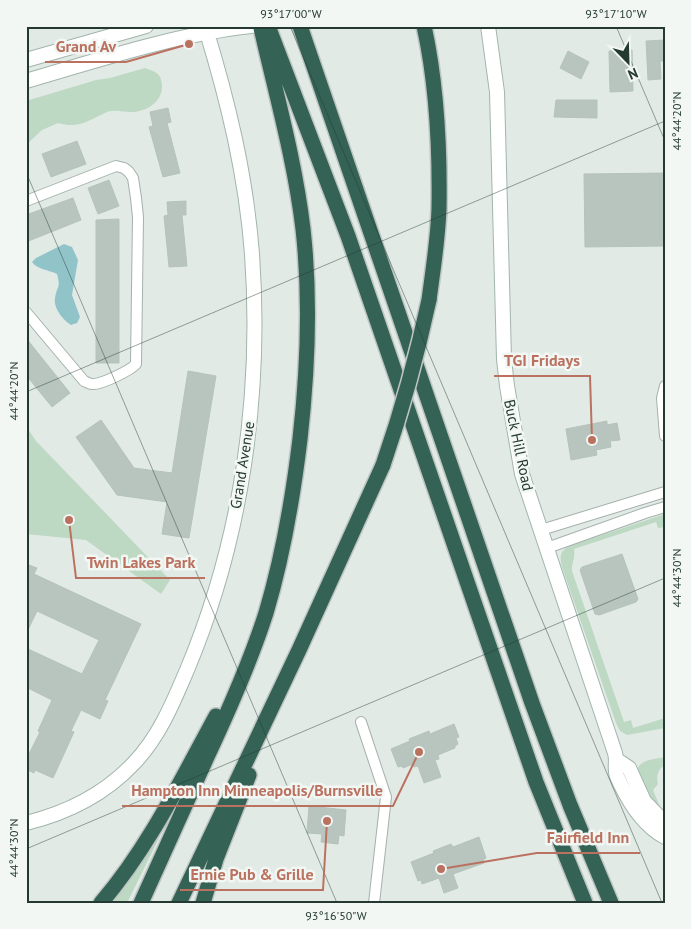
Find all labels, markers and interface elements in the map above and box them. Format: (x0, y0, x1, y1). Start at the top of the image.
text: 93°17'00"W (260, 6, 322, 21)
text: 93°17'10"W (585, 6, 647, 21)
callout: Grand Av (45, 31, 126, 62)
text: Grand Av (56, 36, 117, 56)
north arrow (604, 38, 654, 88)
text: N (625, 64, 641, 84)
text: 44°44'20"N (669, 91, 684, 151)
callout: TGI Fridays (494, 345, 590, 376)
text: TGI Fridays (504, 350, 580, 370)
text: 44°44'20"N (6, 361, 21, 421)
street label: Buck Hill Road (500, 398, 538, 492)
street label: Grand Avenue (226, 420, 258, 510)
callout: Twin Lakes Park (76, 547, 205, 578)
text: 44°44'30"N (669, 548, 684, 608)
text: Twin Lakes Park (87, 552, 195, 572)
callout: Hampton Inn Minneapolis/Burnsville (122, 775, 393, 806)
text: Hampton Inn Minneapolis/Burnsville (131, 780, 383, 800)
text: 44°44'30"N (6, 818, 21, 878)
callout: Fairfield Inn (537, 822, 640, 853)
text: Fairfield Inn (547, 827, 629, 847)
callout: Ernie Pub & Grille (180, 859, 323, 890)
text: Ernie Pub & Grille (190, 864, 314, 884)
text: 93°16'50"W (305, 908, 367, 923)

